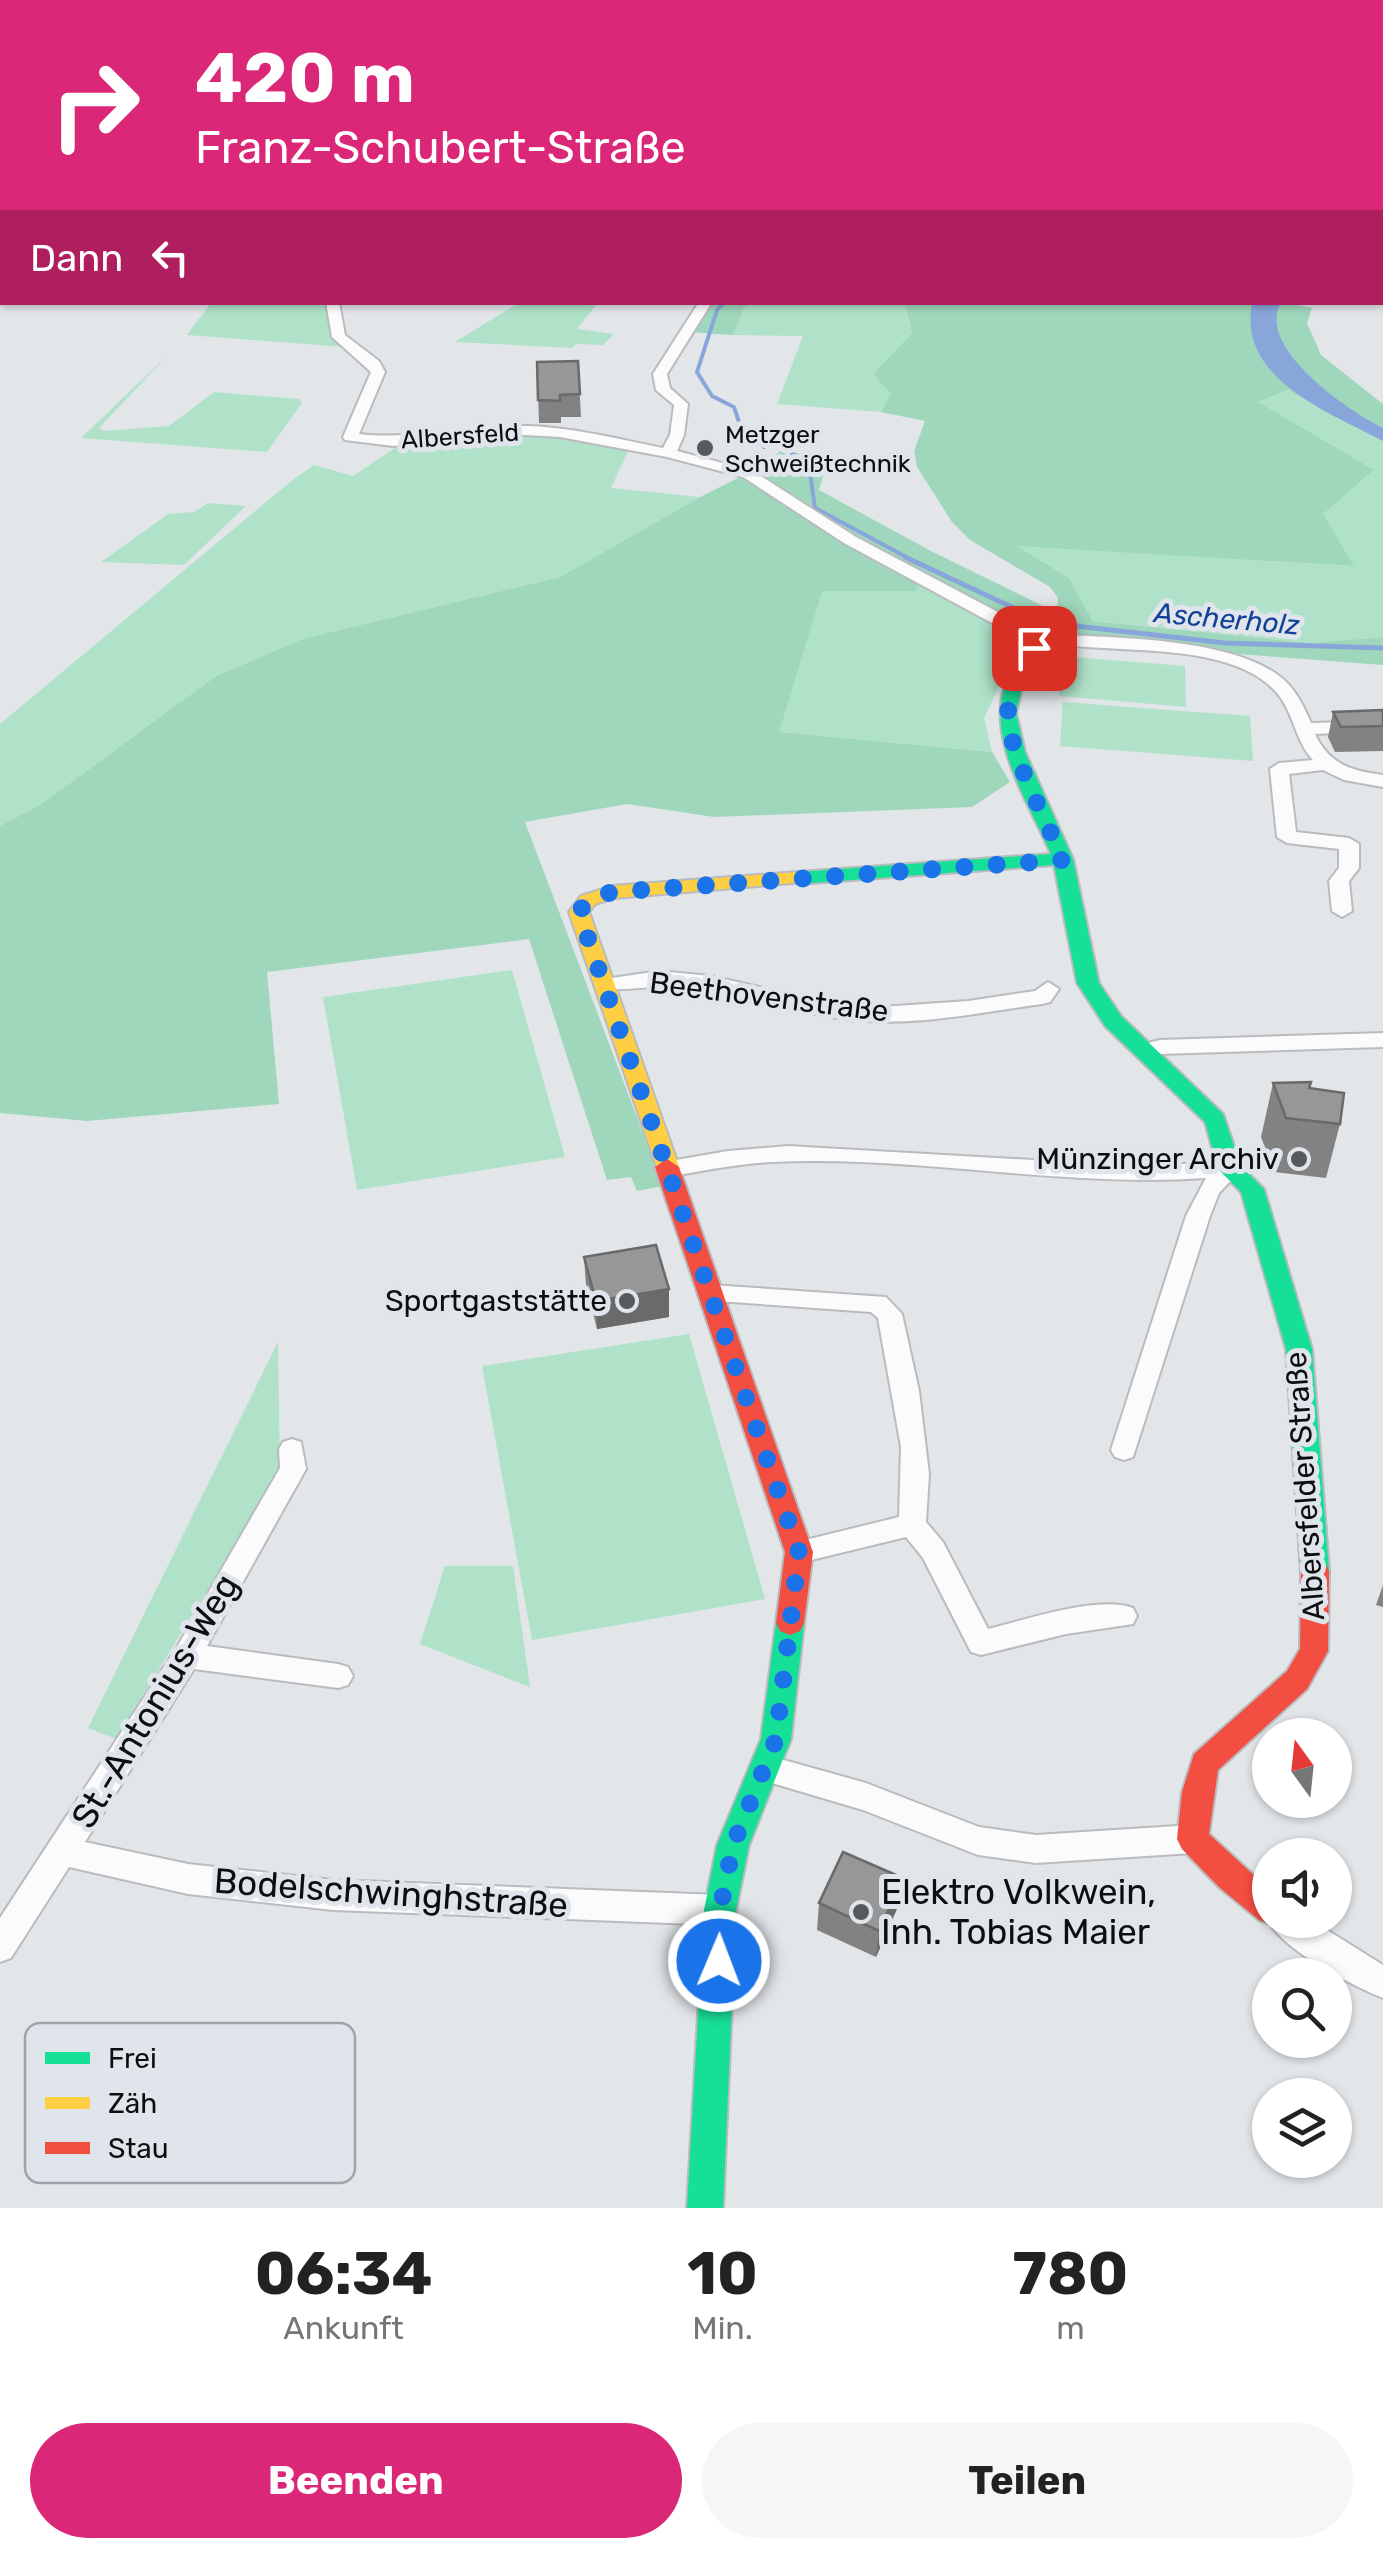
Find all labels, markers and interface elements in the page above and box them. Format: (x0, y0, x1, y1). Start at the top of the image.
text: 420 m (195, 37, 415, 120)
icon: right (30, 40, 160, 170)
text: Franz-Schubert-Straße (195, 121, 686, 174)
icon: left (143, 230, 198, 285)
text: Dann (30, 235, 123, 281)
street label: Albersfeld (400, 417, 520, 455)
place label: Metzger Schweißtechnik (725, 420, 911, 478)
marker: Metzger Schweißtechnik (694, 437, 716, 459)
water label: Ascherholz (1151, 596, 1301, 642)
pin (992, 606, 1077, 691)
icon: arrive (1007, 621, 1062, 676)
street label: Beethovenstraße (647, 964, 891, 1030)
place label: Münzinger Archiv (1036, 1141, 1279, 1177)
marker: Münzinger Archiv (1288, 1148, 1310, 1170)
place label: Sportgaststätte (385, 1283, 607, 1319)
marker: Sportgaststätte (616, 1290, 638, 1312)
street label: Albersfelder Straße (1278, 1350, 1332, 1622)
street label: St.-Antonius-Weg (63, 1566, 247, 1836)
north arrow (1252, 1718, 1352, 1818)
map controls (1252, 1718, 1352, 2178)
button: sound (1252, 1838, 1352, 1938)
street label: Bodelschwinghstraße (213, 1860, 569, 1926)
place label: Elektro Volkwein, Inh. Tobias Maier (881, 1871, 1156, 1953)
marker: Elektro Volkwein, Inh. Tobias Maier (850, 1901, 872, 1923)
position arrow (667, 1909, 771, 2013)
button: search (1252, 1958, 1352, 2058)
legend (25, 2023, 355, 2183)
text: Frei (108, 2042, 157, 2075)
button: layers (1252, 2078, 1352, 2178)
text: Zäh (108, 2087, 157, 2120)
text: Stau (108, 2132, 169, 2165)
text: 06:34 (255, 2238, 433, 2309)
text: 10 (687, 2238, 758, 2309)
text: 780 (1013, 2238, 1128, 2309)
text: Ankunft (283, 2309, 404, 2347)
text: Min. (692, 2309, 753, 2347)
text: m (1056, 2309, 1085, 2347)
button: Beenden (30, 2423, 682, 2538)
button: Teilen (702, 2423, 1353, 2538)

